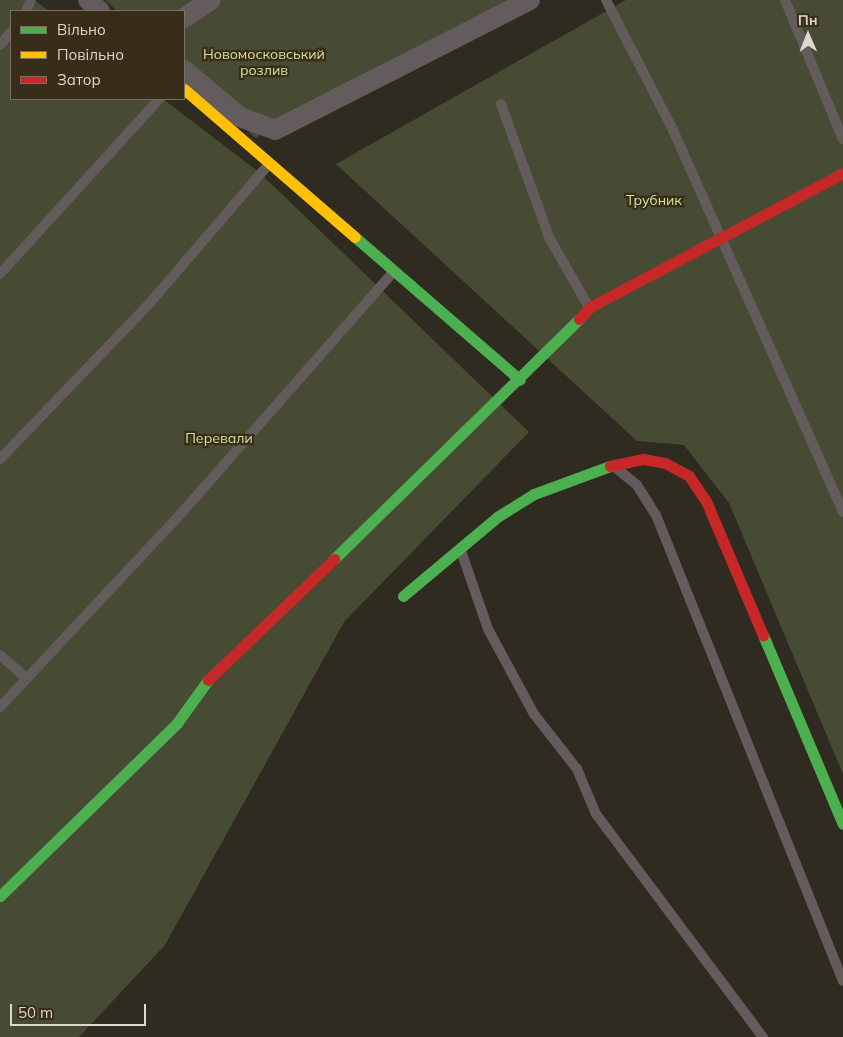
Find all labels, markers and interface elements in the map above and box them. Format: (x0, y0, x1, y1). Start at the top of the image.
legend (10, 10, 185, 100)
north arrow (783, 10, 833, 60)
text: Пн (798, 11, 818, 29)
text: Вільно (57, 20, 106, 39)
text: Повільно (57, 45, 124, 64)
park label: Новомосковський розлив (203, 46, 325, 78)
text: Затор (57, 70, 101, 89)
park label: Трубник (626, 192, 682, 208)
park label: Перевали (185, 430, 253, 446)
scale bar (12, 994, 149, 1026)
text: 50 m (18, 1003, 53, 1022)

